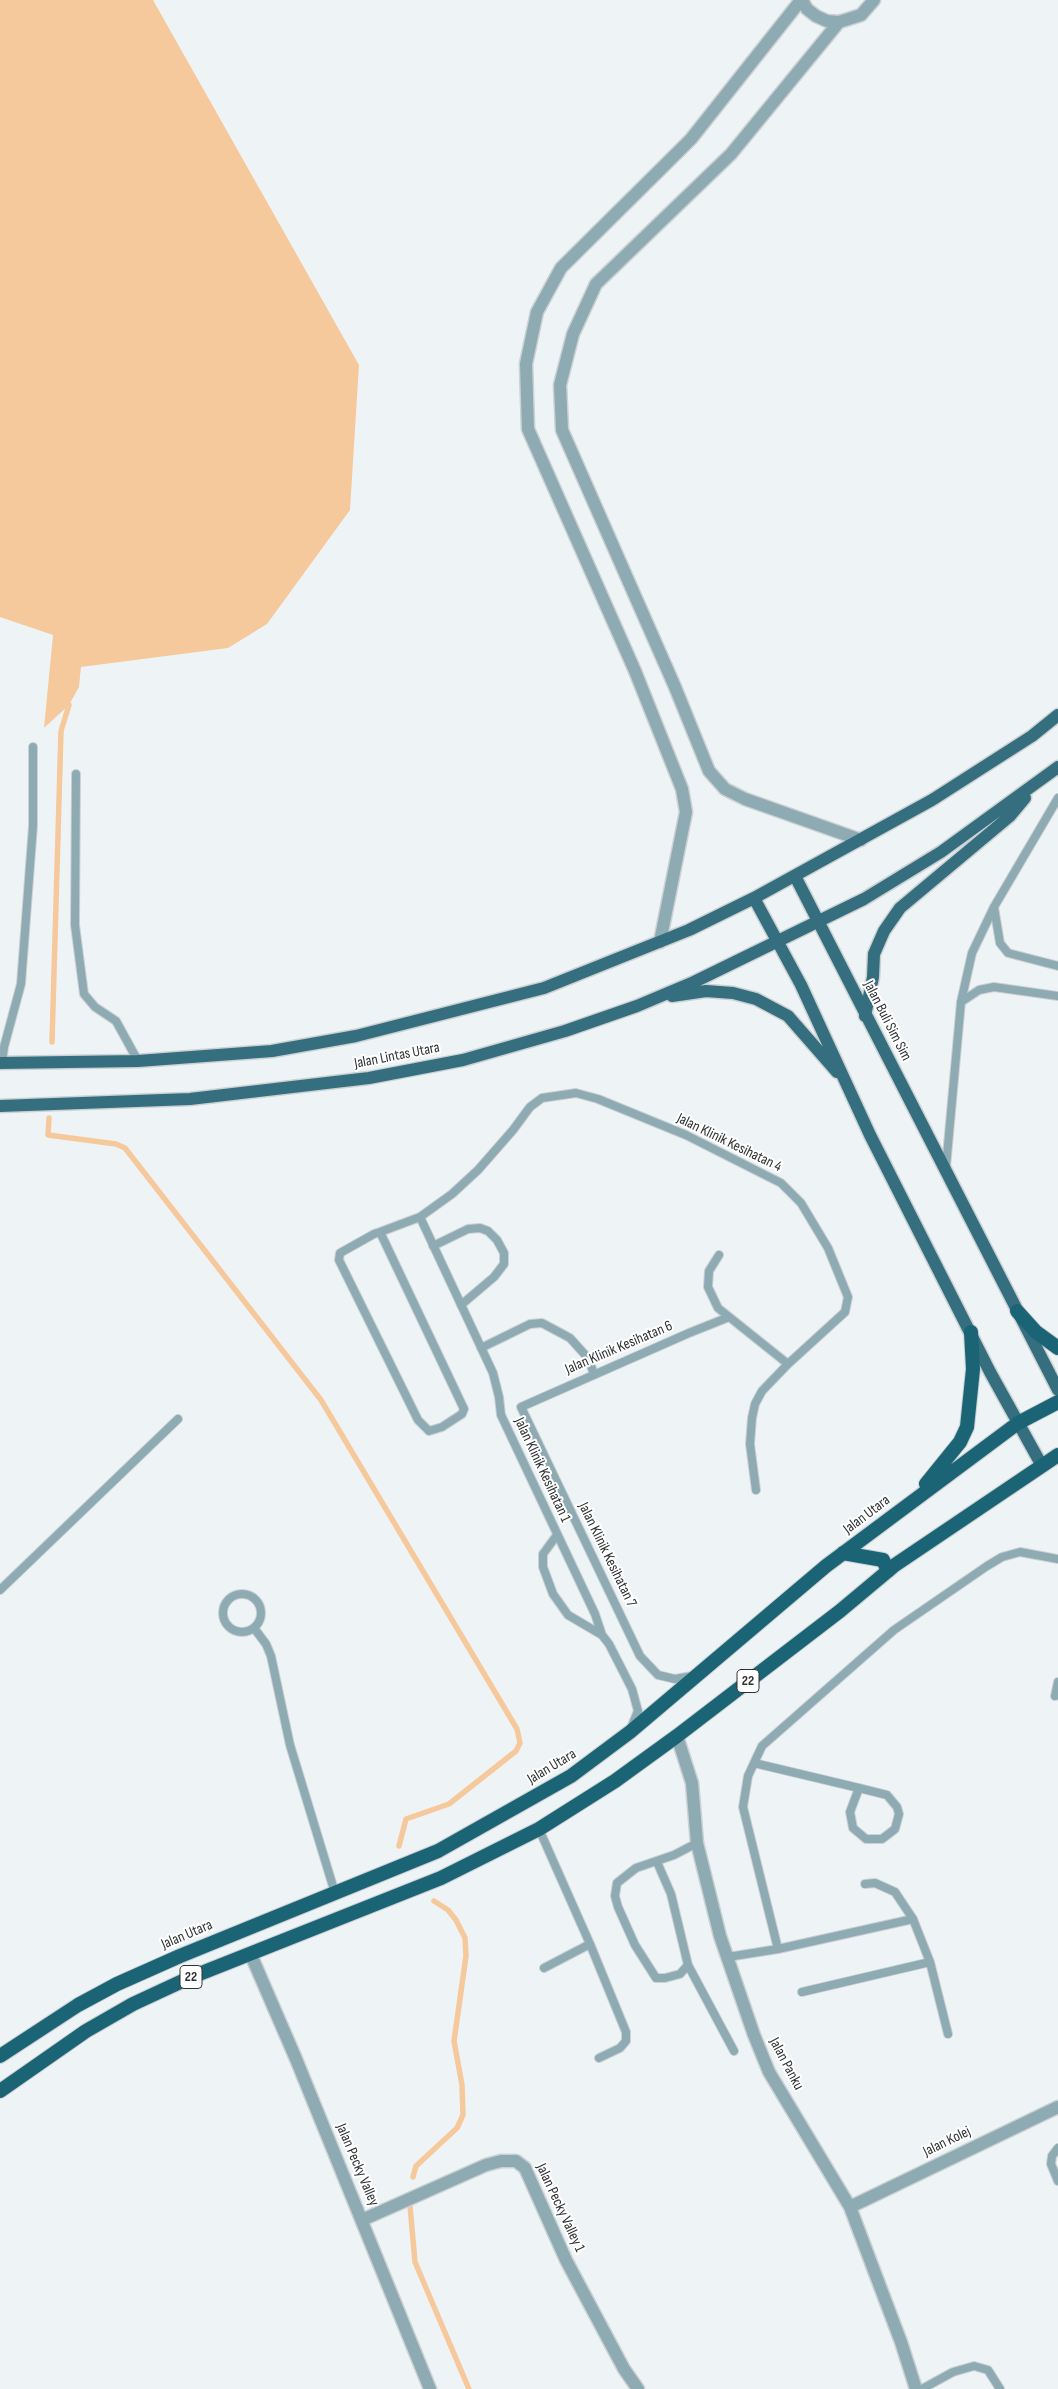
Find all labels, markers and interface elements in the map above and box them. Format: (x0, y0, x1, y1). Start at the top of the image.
street label: Jalan Buli Sim Sim (859, 978, 915, 1064)
street label: Jalan Lintas Utara (353, 1039, 441, 1073)
street label: Jalan Klinik Kesihatan 4 (674, 1110, 784, 1176)
street label: Jalan Klinik Kesihatan 6 (563, 1317, 675, 1379)
street label: Jalan Klinik Kesihatan 1 (510, 1415, 574, 1525)
street label: Jalan Utara (840, 1492, 894, 1538)
street label: Jalan Klinik Kesihatan 7 (574, 1500, 640, 1610)
road number: 22 (737, 1670, 759, 1692)
street label: Jalan Utara (524, 1745, 580, 1789)
street label: Jalan Utara (159, 1916, 215, 1954)
road number: 22 (180, 1965, 202, 1988)
street label: Jalan Panku (765, 2035, 807, 2093)
street label: Jalan Pecky Valley (332, 2121, 382, 2209)
street label: Jalan Kolej (920, 2123, 974, 2161)
street label: Jalan Pecky Valley 1 (532, 2161, 588, 2255)

